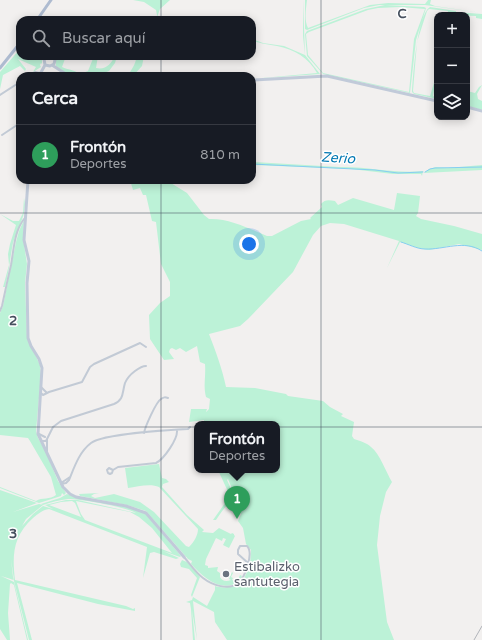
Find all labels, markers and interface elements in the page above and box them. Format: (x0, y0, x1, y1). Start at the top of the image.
text: C (397, 6, 407, 22)
map controls (434, 12, 470, 120)
button: + (434, 12, 470, 48)
search box (16, 16, 256, 60)
icon: search (30, 27, 52, 49)
text: Buscar aquí (62, 29, 145, 47)
button: − (434, 48, 470, 84)
button: layers (434, 84, 470, 120)
text: Cerca (32, 88, 78, 109)
text: Frontón (70, 138, 126, 156)
text: 1 (41, 147, 49, 163)
text: 810 m (200, 147, 240, 163)
water label: Zerio (320, 149, 357, 167)
text: Deportes (70, 156, 126, 172)
your location (239, 234, 259, 254)
text: 2 (9, 313, 17, 329)
popup (194, 421, 280, 473)
text: Frontón (209, 430, 265, 448)
text: Deportes (209, 448, 265, 464)
pin: 1 (224, 486, 250, 519)
text: 3 (9, 526, 17, 542)
place label: Estibalizko santutegia (234, 559, 300, 590)
marker: Estibalizko santutegia (221, 569, 231, 579)

